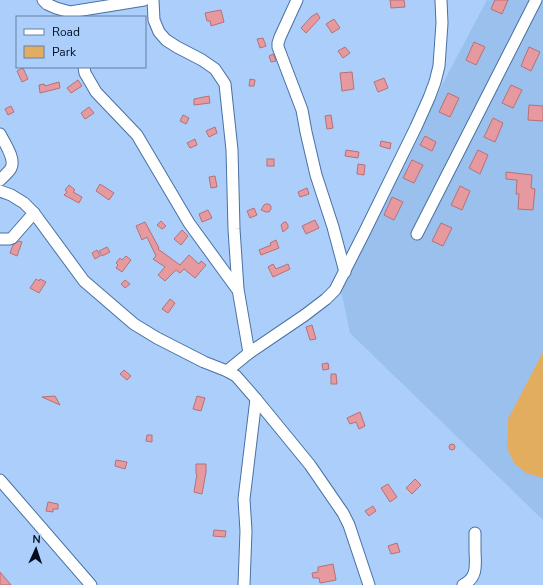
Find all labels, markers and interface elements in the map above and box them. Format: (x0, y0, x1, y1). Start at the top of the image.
legend (16, 16, 146, 68)
text: Road (52, 24, 80, 40)
text: Park (52, 44, 77, 60)
north arrow (16, 529, 56, 569)
text: N (32, 532, 41, 547)

